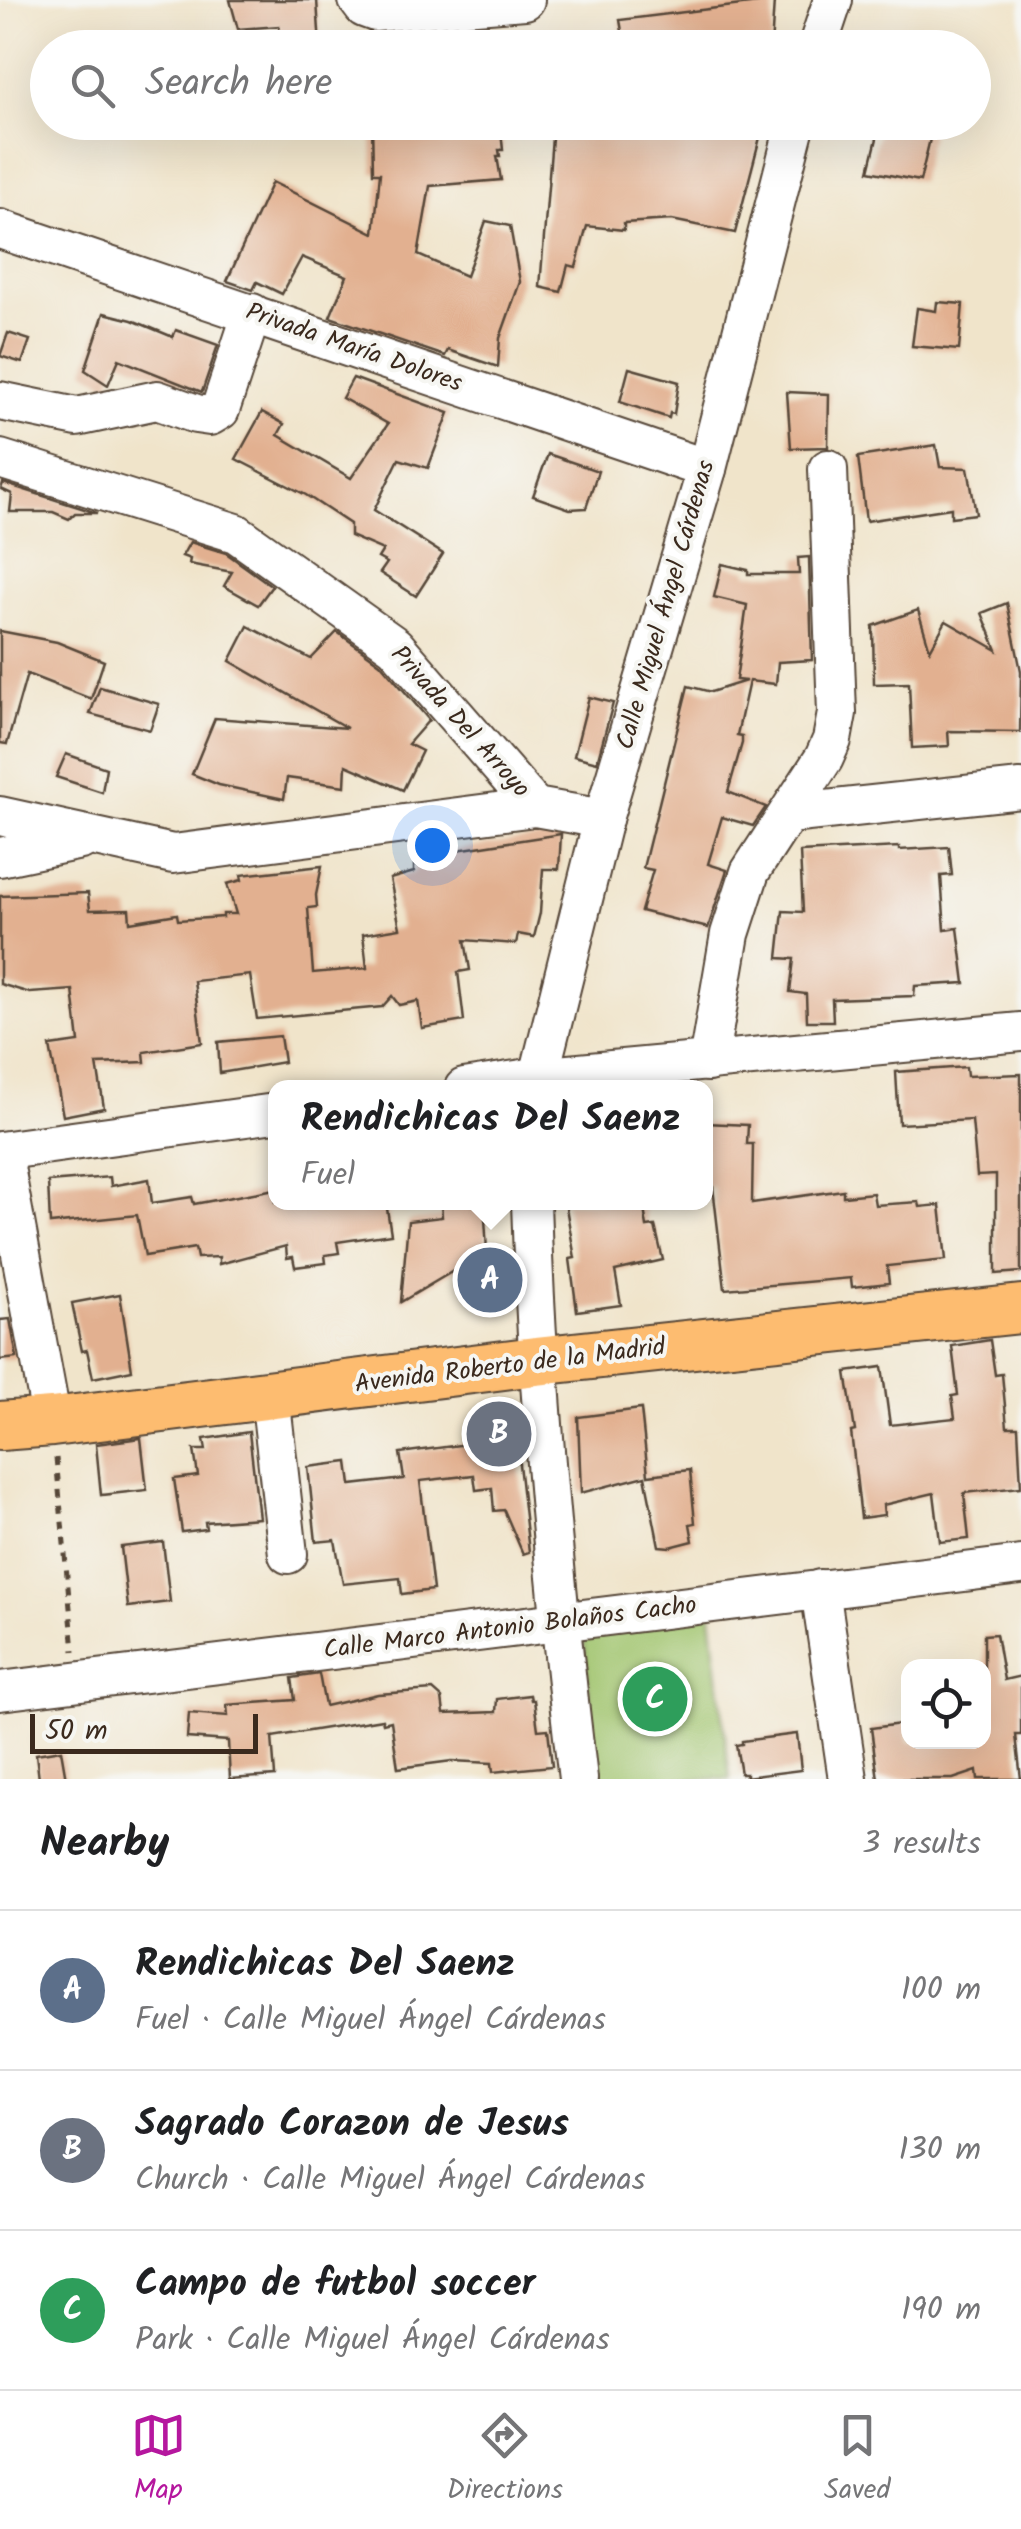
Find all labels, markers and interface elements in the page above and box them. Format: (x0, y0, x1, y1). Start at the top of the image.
search box (30, 30, 991, 140)
text: Search here (145, 55, 332, 115)
icon: search (65, 58, 120, 113)
street label: Privada María Dolores (240, 292, 468, 404)
street label: Calle Miguel Ángel Cárdenas (606, 455, 727, 754)
street label: Privada Del Arroyo (380, 637, 540, 807)
your location (407, 820, 458, 871)
popup (268, 1080, 713, 1210)
text: Rendichicas Del Saenz (301, 1090, 680, 1150)
text: Fuel (301, 1150, 355, 1201)
pin: A (458, 1242, 522, 1318)
street label: Avenida Roberto de la Madrid (353, 1327, 669, 1405)
pin: B (466, 1396, 532, 1472)
street label: Calle Marco Antonio Bolaños Cacho (321, 1585, 699, 1671)
map controls (901, 1659, 991, 1749)
button: locate (901, 1659, 991, 1749)
pin: C (622, 1662, 688, 1736)
scale bar (30, 1709, 258, 1754)
text: 50 m (45, 1709, 108, 1754)
text: Nearby (40, 1811, 169, 1878)
text: 3 results (862, 1819, 981, 1870)
text: Rendichicas Del Saenz (135, 1935, 515, 1995)
text: A (62, 1965, 83, 2016)
text: 100 m (901, 1965, 981, 2016)
text: Fuel · Calle Miguel Ángel Cárdenas (135, 1995, 606, 2046)
text: Sagrado Corazon de Jesus (135, 2095, 569, 2155)
text: B (63, 2125, 82, 2176)
text: 130 m (898, 2125, 981, 2176)
text: Church · Calle Miguel Ángel Cárdenas (135, 2155, 645, 2206)
text: Campo de futbol soccer (135, 2255, 535, 2315)
text: C (63, 2285, 82, 2336)
text: 190 m (901, 2285, 981, 2336)
text: Park · Calle Miguel Ángel Cárdenas (135, 2315, 610, 2366)
tab: Map (131, 2408, 186, 2513)
tab: Directions (447, 2408, 563, 2513)
tab: Saved (824, 2408, 890, 2513)

